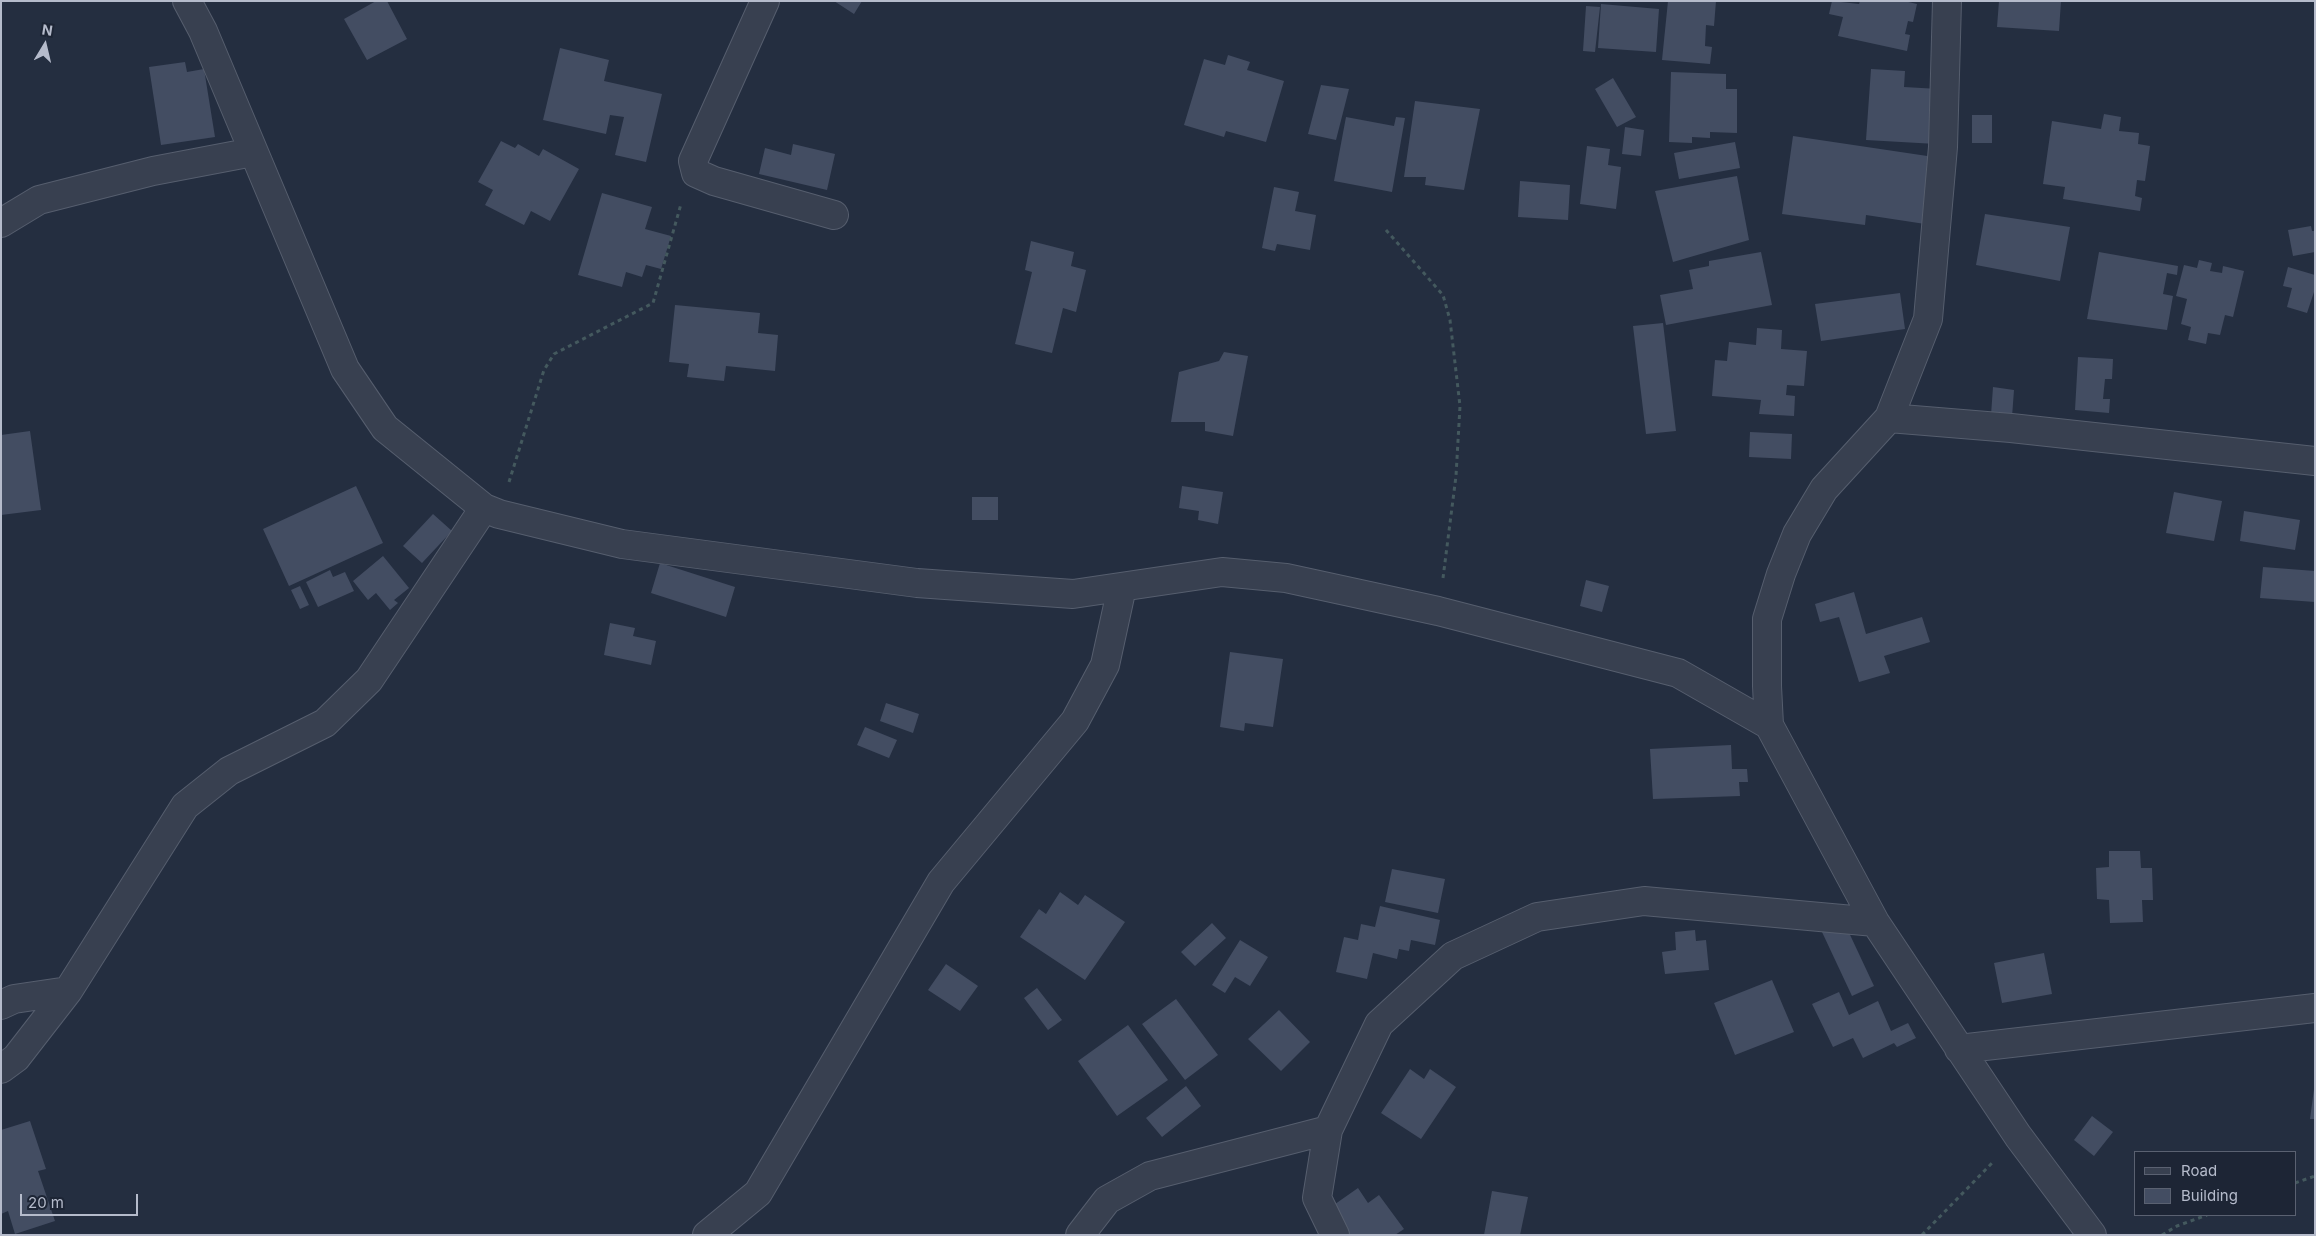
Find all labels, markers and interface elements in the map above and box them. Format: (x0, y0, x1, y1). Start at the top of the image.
north arrow (20, 20, 70, 70)
text: N (41, 20, 54, 39)
legend (2134, 1151, 2296, 1216)
text: Road (2181, 1161, 2217, 1180)
scale bar (22, 1184, 140, 1216)
text: Building (2181, 1186, 2238, 1205)
text: 20 m (28, 1193, 64, 1212)

